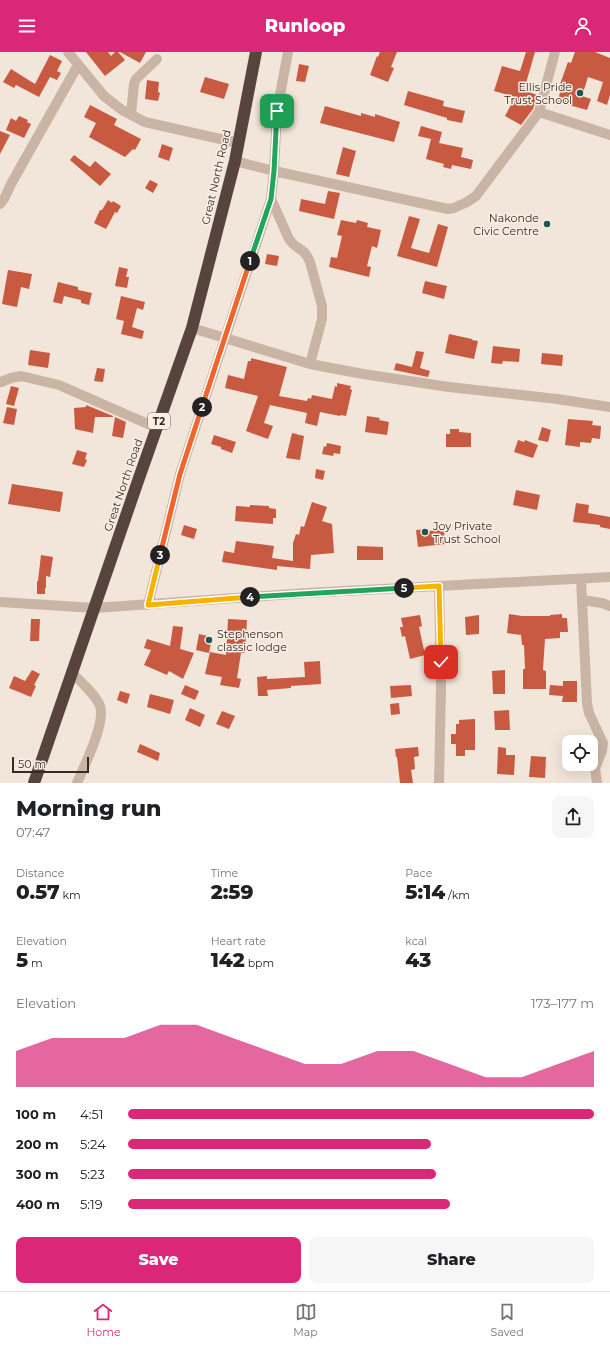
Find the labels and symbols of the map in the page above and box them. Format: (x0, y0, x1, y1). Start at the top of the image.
place label: Ellis Pride Trust School (504, 80, 572, 107)
marker: Ellis Pride Trust School (575, 88, 585, 98)
pin (260, 94, 294, 128)
street label: Great North Road (198, 128, 234, 226)
place label: Nakonde Civic Centre (473, 211, 539, 238)
marker: Nakonde Civic Centre (542, 219, 552, 229)
pin: 1 (240, 251, 260, 271)
pin: 2 (192, 397, 212, 417)
road number: T2 (148, 413, 170, 429)
street label: Great North Road (101, 437, 145, 533)
place label: Joy Private Trust School (432, 519, 501, 546)
marker: Joy Private Trust School (420, 527, 430, 537)
pin: 3 (150, 545, 170, 565)
pin: 5 (394, 578, 414, 598)
pin: 4 (240, 587, 260, 607)
place label: Stephenson classic lodge (217, 627, 287, 654)
marker: Stephenson classic lodge (204, 635, 214, 645)
pin (424, 645, 458, 679)
scale bar (12, 755, 89, 774)

